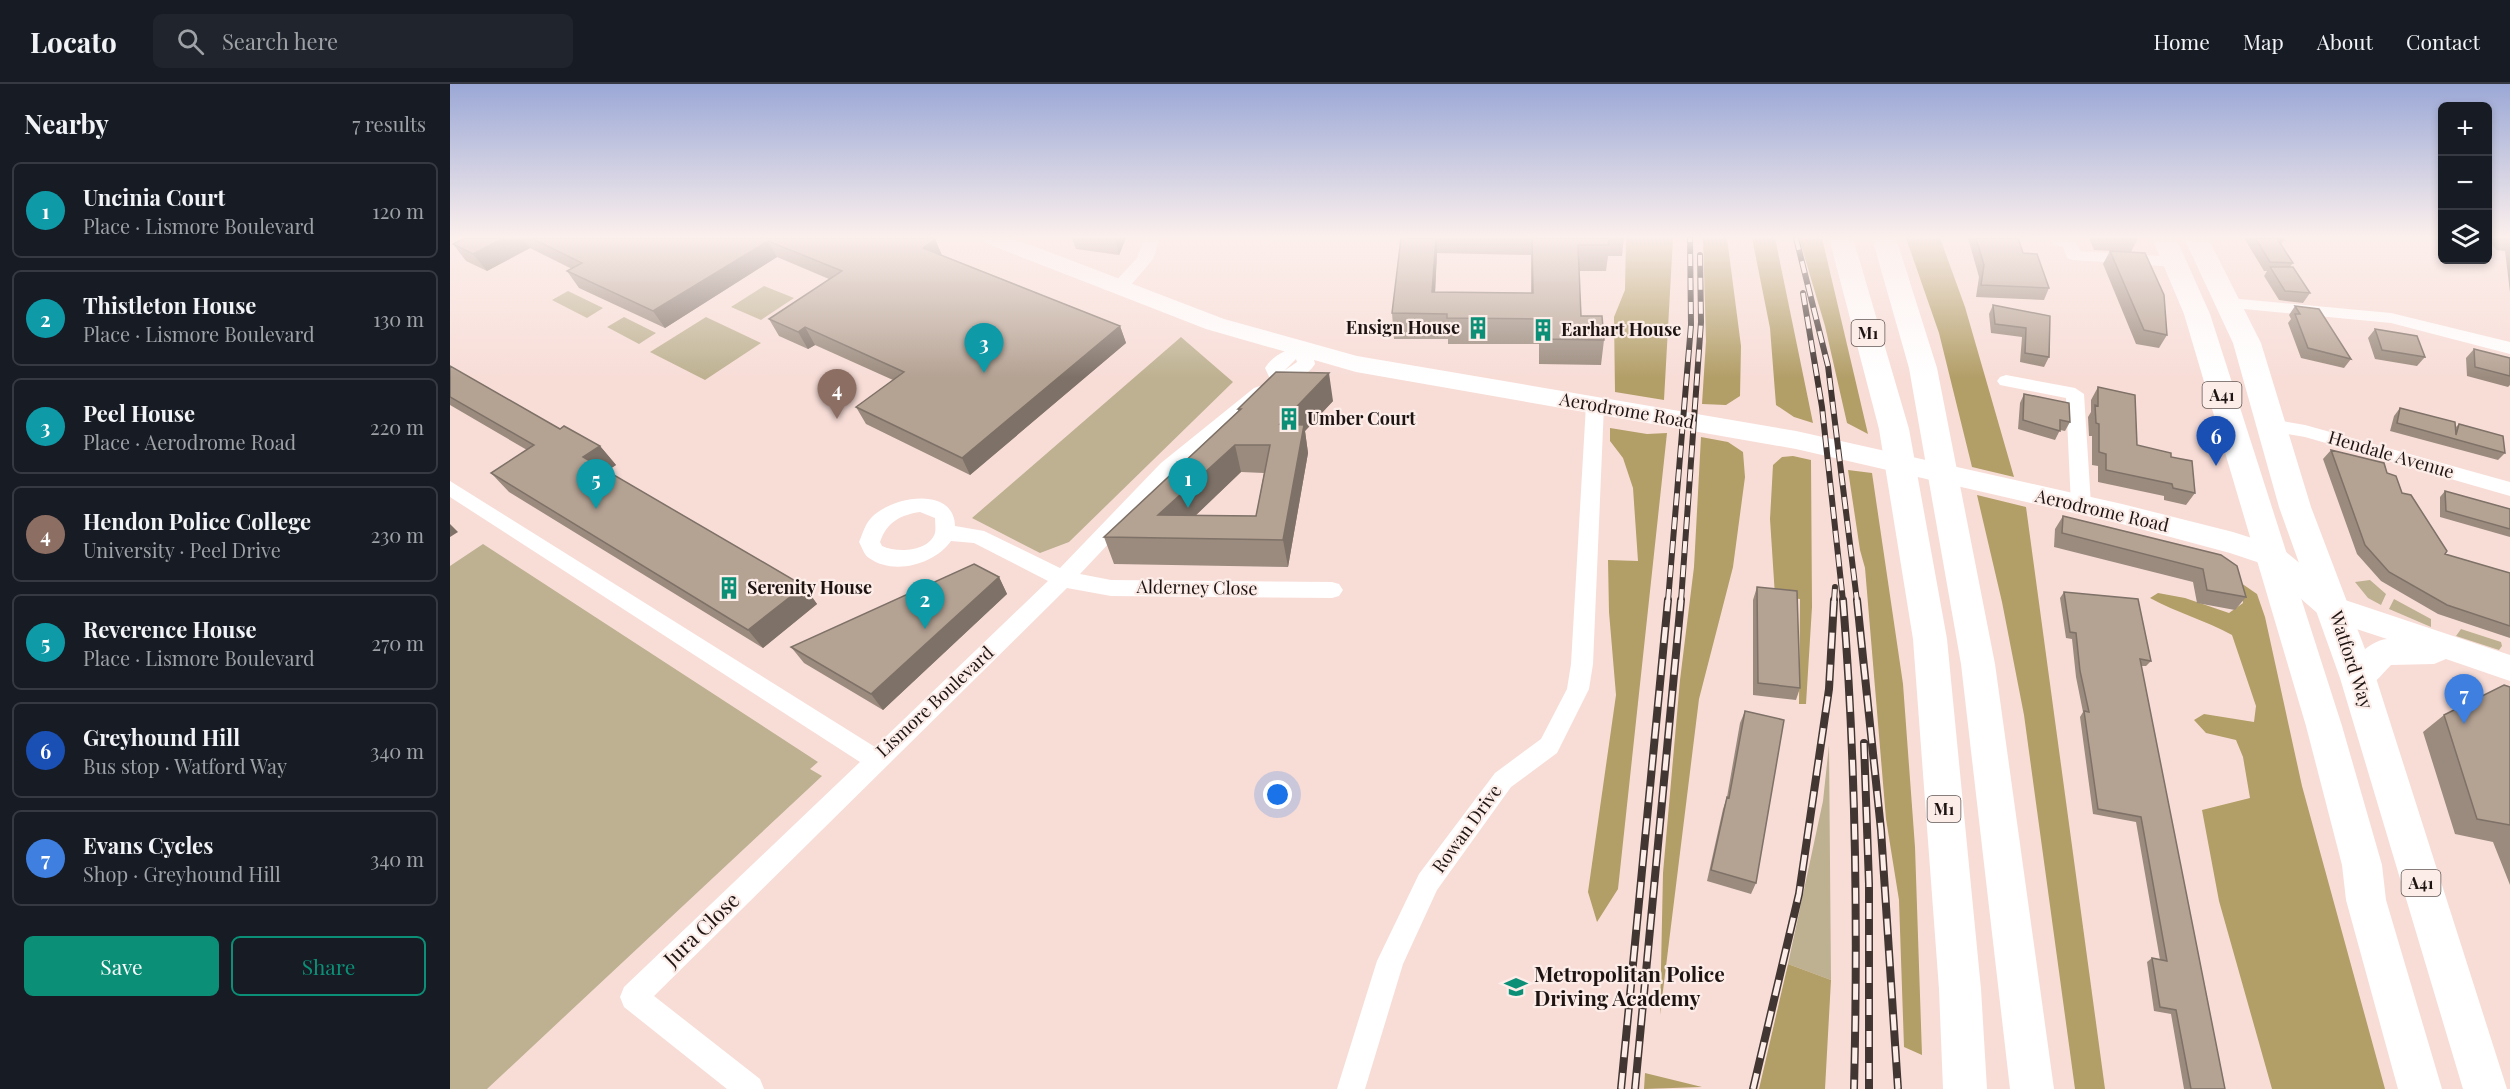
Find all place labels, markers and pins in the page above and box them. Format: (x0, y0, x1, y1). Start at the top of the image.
place label: Ensign House (1346, 315, 1460, 339)
building icon: Ensign House (1465, 315, 1491, 341)
building icon: Earhart House (1530, 317, 1556, 343)
place label: Earhart House (1561, 317, 1681, 341)
pin: 3 (964, 324, 1004, 373)
pin: 4 (818, 370, 856, 419)
building icon: Umber Court (1276, 406, 1302, 432)
place label: Umber Court (1307, 406, 1416, 430)
pin: 6 (2196, 416, 2236, 466)
pin: 1 (1168, 458, 1208, 508)
pin: 5 (576, 460, 616, 509)
building icon: Serenity House (716, 575, 742, 601)
place label: Serenity House (747, 575, 872, 599)
pin: 2 (906, 580, 944, 629)
pin: 7 (2444, 674, 2484, 724)
place label: Metropolitan Police Driving Academy (1534, 959, 1725, 1011)
school or university icon: Metropolitan Police Driving Academy (1503, 974, 1529, 1000)

